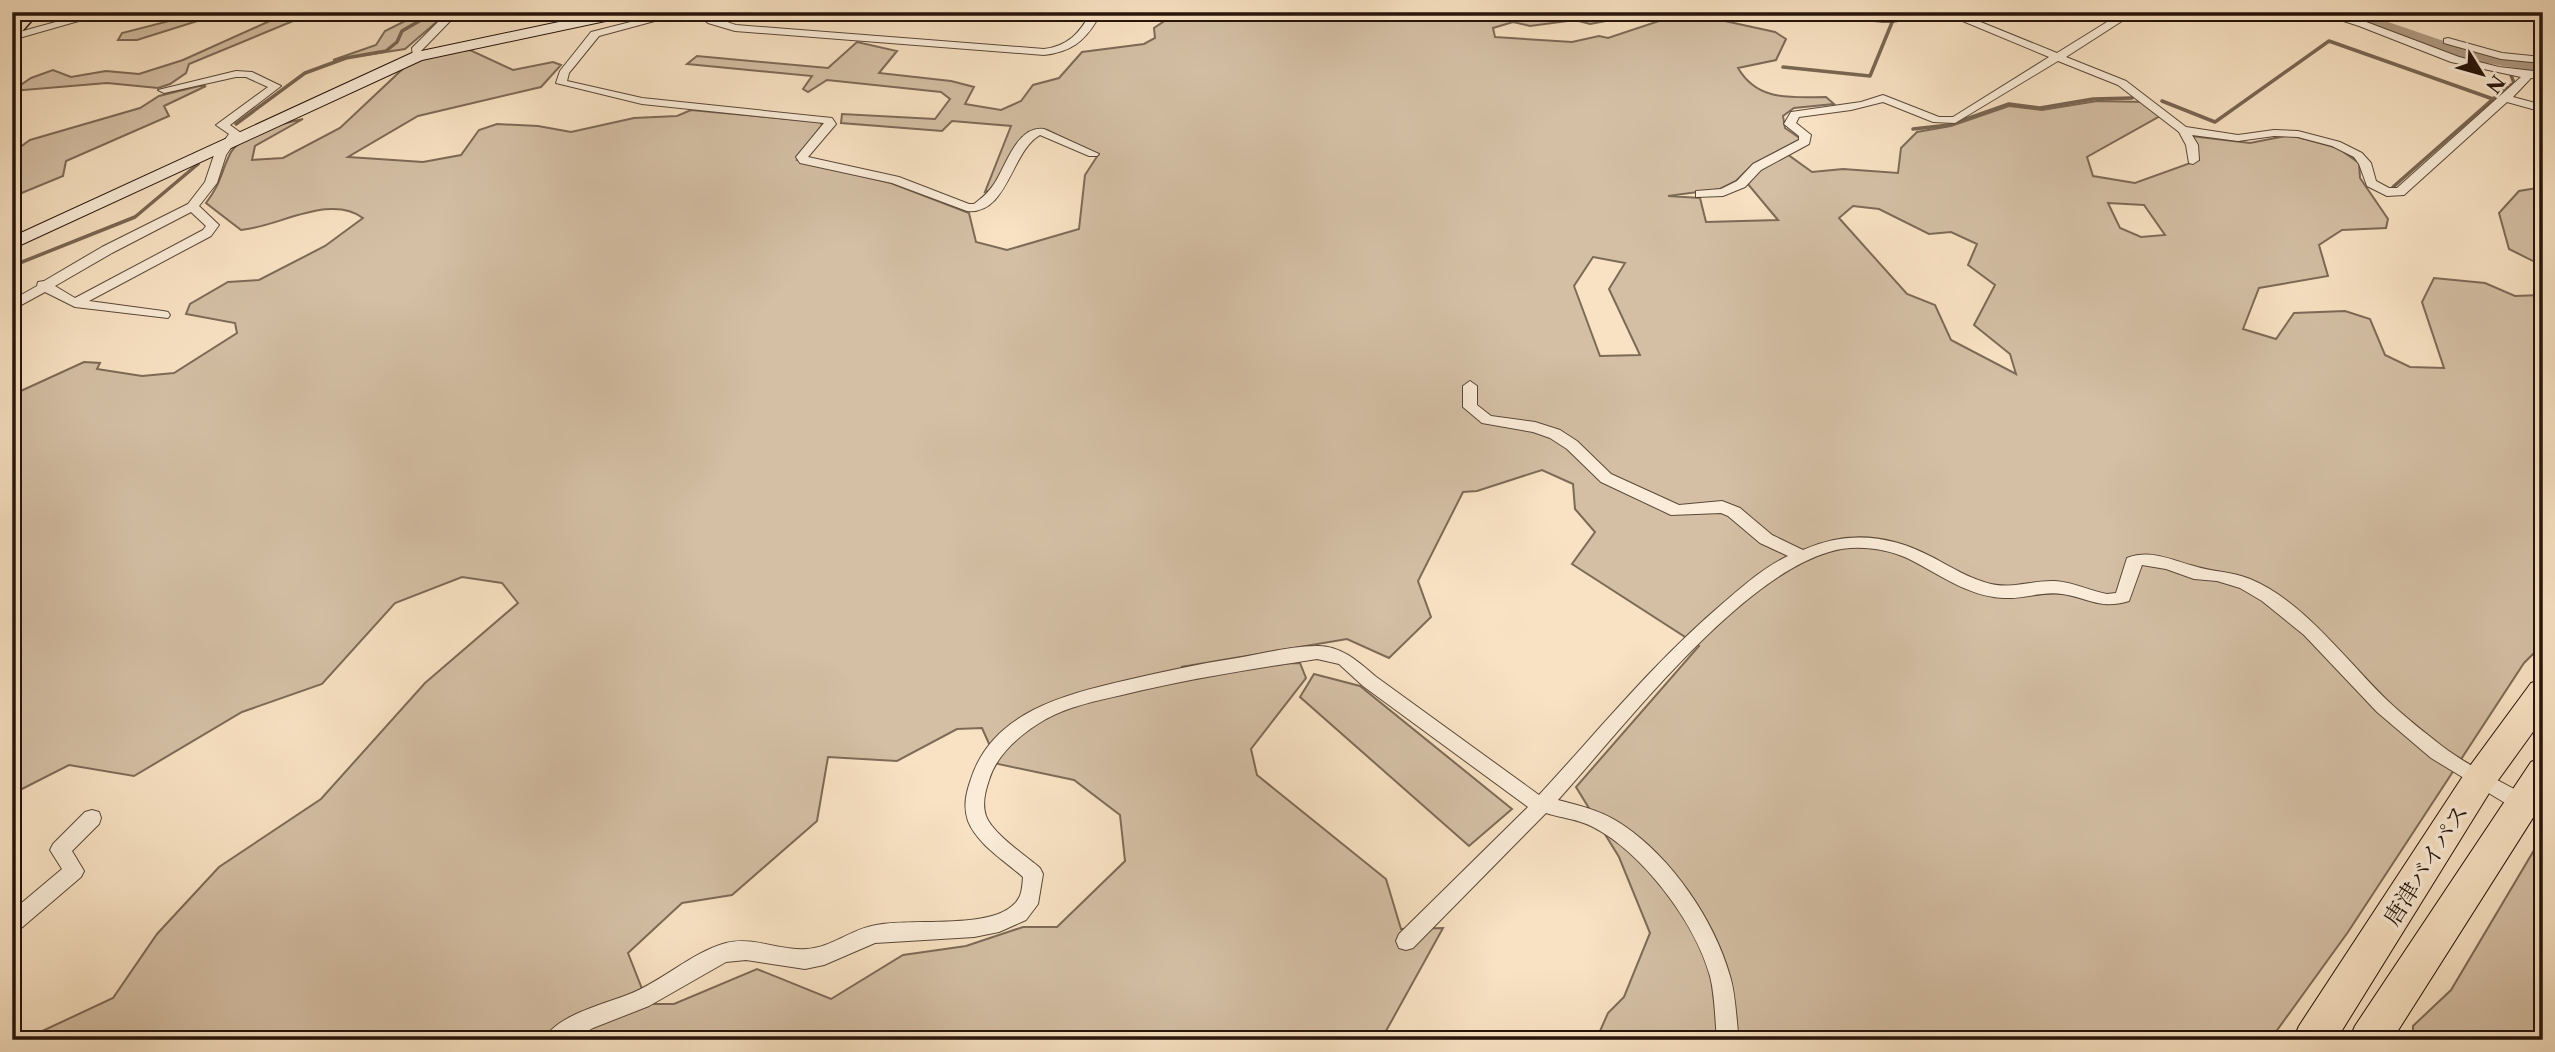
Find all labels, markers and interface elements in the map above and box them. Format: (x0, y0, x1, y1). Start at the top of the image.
north arrow (2446, 38, 2516, 108)
text: N (2481, 70, 2509, 97)
street label: 唐津バイパス (2378, 799, 2474, 931)

